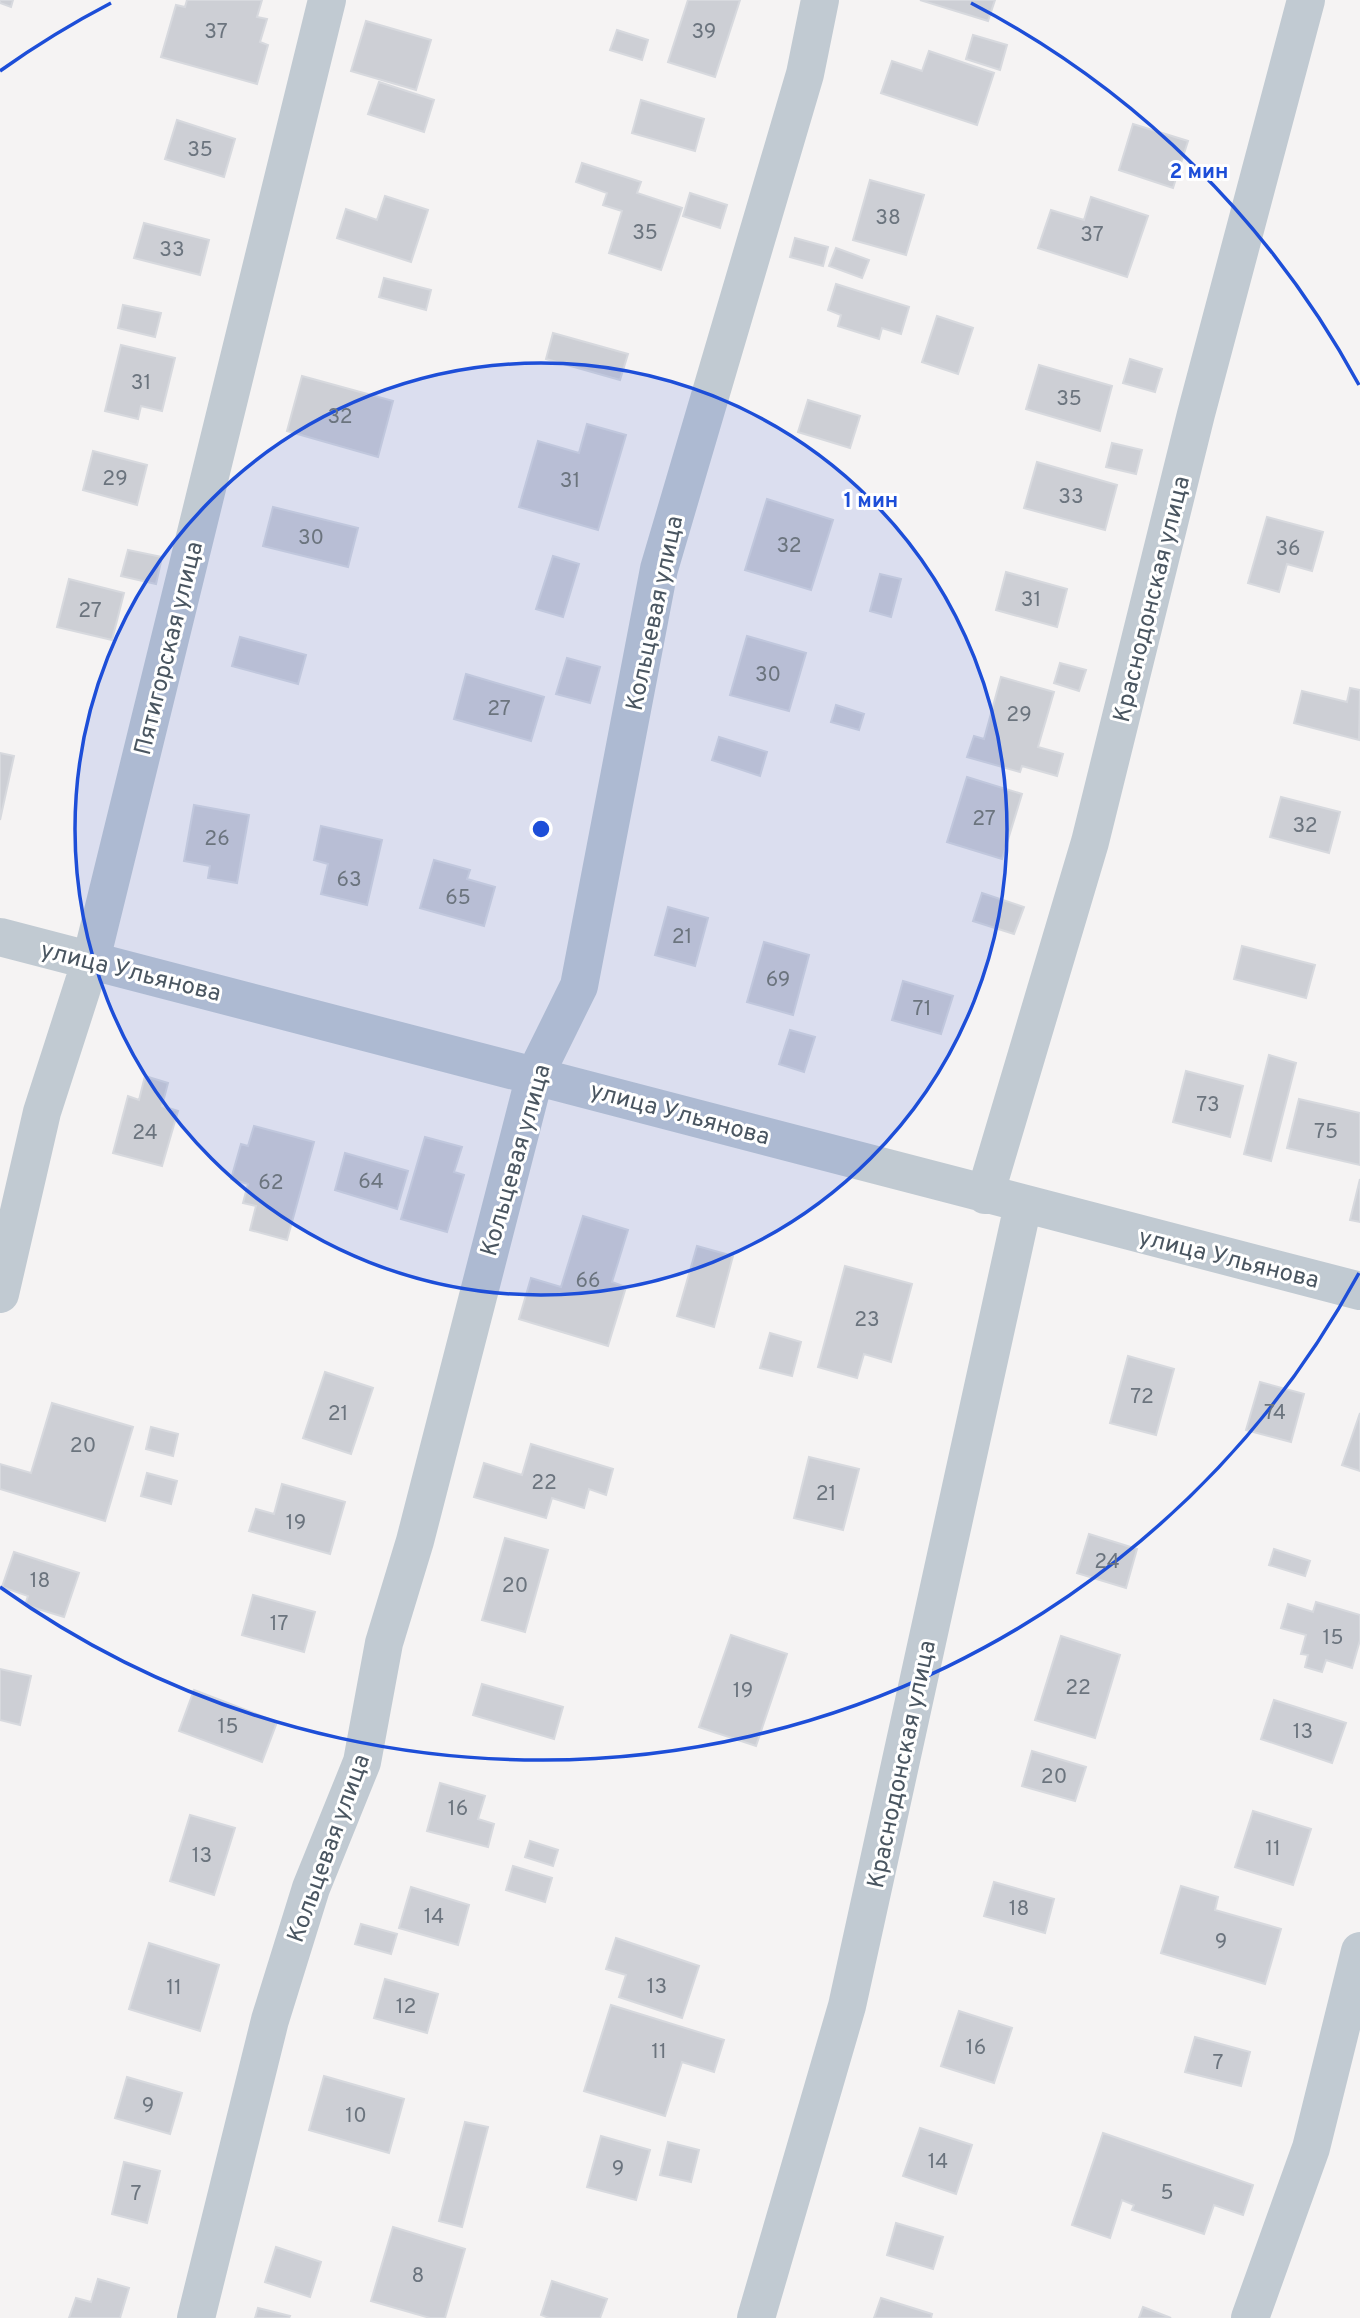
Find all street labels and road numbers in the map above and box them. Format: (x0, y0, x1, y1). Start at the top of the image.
street label: Краснодонская улица (1108, 473, 1198, 726)
street label: Кольцевая улица (621, 513, 691, 714)
street label: Пятигорская улица (129, 539, 211, 758)
street label: улица Ульянова (37, 936, 224, 1010)
street label: Кольцевая улица (475, 1061, 559, 1260)
street label: улица Ульянова (586, 1077, 773, 1153)
street label: улица Ульянова (1135, 1223, 1322, 1297)
street label: Краснодонская улица (862, 1638, 944, 1891)
street label: Кольцевая улица (282, 1750, 378, 1947)

